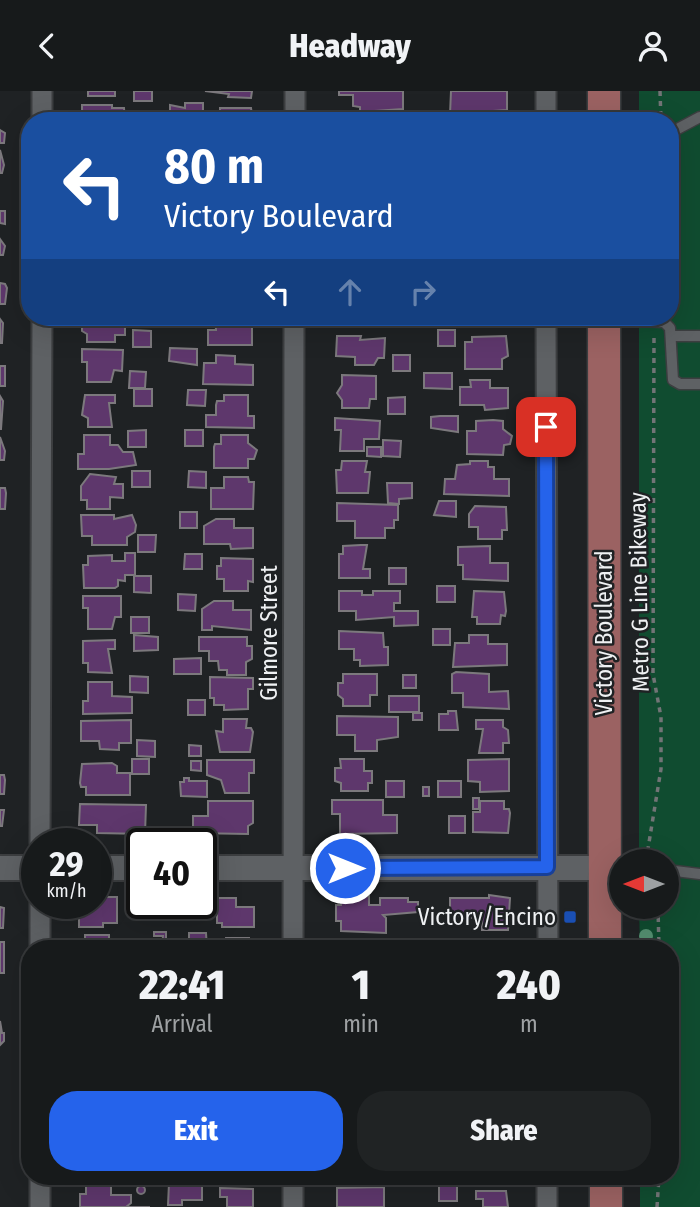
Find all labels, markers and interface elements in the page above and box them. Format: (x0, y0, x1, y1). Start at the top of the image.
icon: back (28, 27, 66, 65)
text: Headway (289, 27, 411, 65)
icon: person (634, 27, 672, 65)
text: 80 m (164, 137, 264, 196)
icon: left (49, 140, 140, 231)
text: Victory Boulevard (164, 197, 394, 235)
icon: left (258, 273, 296, 311)
icon: ahead (331, 273, 369, 311)
icon: right (404, 273, 442, 311)
pin (516, 397, 576, 457)
icon: arrive (527, 408, 565, 446)
street label: Metro G Line Bikeway (623, 491, 655, 692)
street label: Victory Boulevard (590, 550, 618, 716)
street label: Gilmore Street (255, 565, 283, 701)
speed limit sign: 40 (126, 828, 217, 919)
position arrow (308, 831, 382, 905)
text: 29 (49, 843, 84, 885)
north arrow (609, 849, 679, 919)
map controls (609, 849, 679, 919)
text: km/h (46, 880, 87, 902)
place label: Victory/Encino (418, 903, 556, 931)
marker: Victory/Encino (562, 909, 578, 925)
text: 22:41 (139, 960, 225, 1010)
text: 1 (352, 960, 370, 1010)
text: 240 (497, 960, 561, 1010)
text: Arrival (152, 1010, 213, 1038)
text: min (343, 1010, 379, 1038)
text: m (520, 1010, 538, 1038)
button: Exit (49, 1091, 343, 1171)
button: Share (357, 1091, 651, 1171)

